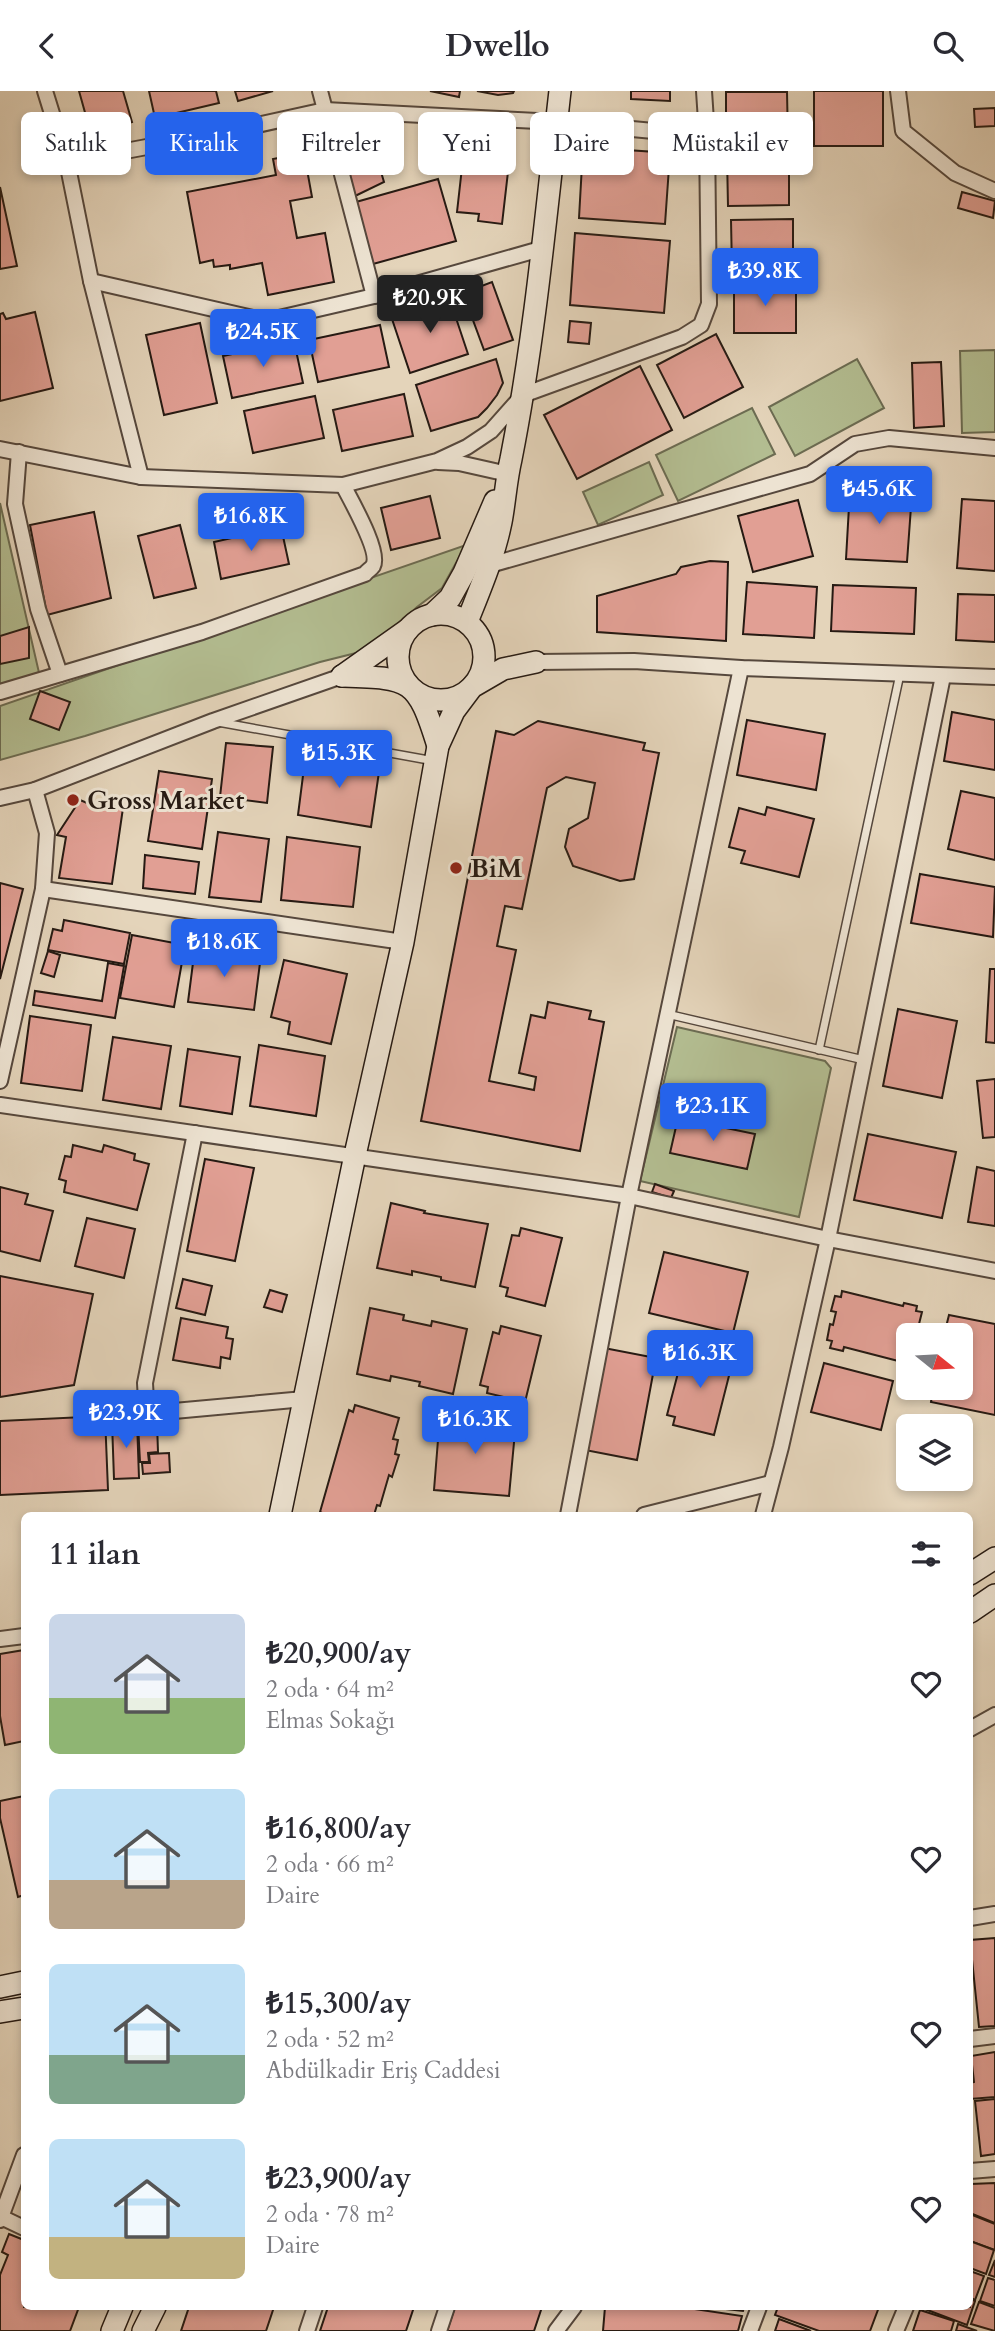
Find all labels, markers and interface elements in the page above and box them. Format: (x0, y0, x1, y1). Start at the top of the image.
text: Dwello (445, 24, 550, 68)
icon: back (28, 27, 66, 65)
icon: search (929, 27, 967, 65)
chip: Satılık (21, 112, 131, 175)
chip: Kiralık (145, 112, 263, 175)
chip: Filtreler (277, 112, 404, 175)
chip: Yeni (418, 112, 516, 175)
chip: Daire (530, 112, 634, 175)
chip: Müstakil ev (648, 112, 813, 175)
pin: ₺39.8K (708, 249, 822, 308)
text: ₺39.8K (728, 255, 802, 286)
pin: ₺20.9K (373, 275, 487, 335)
text: ₺20.9K (393, 282, 467, 313)
pin: ₺24.5K (206, 309, 320, 369)
text: ₺24.5K (226, 316, 300, 347)
pin: ₺45.6K (822, 467, 936, 526)
text: ₺45.6K (842, 473, 916, 504)
pin: ₺16.8K (194, 493, 308, 553)
text: ₺16.8K (214, 500, 288, 531)
pin: ₺15.3K (282, 731, 396, 790)
text: ₺15.3K (302, 737, 376, 768)
place label: Gross Market (87, 783, 244, 818)
marker: Gross Market (65, 792, 81, 808)
place label: BiM (470, 851, 522, 886)
marker: BiM (448, 860, 464, 876)
pin: ₺18.6K (167, 919, 281, 979)
text: ₺18.6K (187, 926, 261, 957)
pin: ₺23.1K (656, 1083, 770, 1143)
text: ₺23.1K (676, 1090, 750, 1121)
north arrow (896, 1323, 973, 1400)
map controls (896, 1323, 973, 1491)
pin: ₺16.3K (643, 1331, 757, 1390)
text: ₺16.3K (663, 1337, 737, 1368)
pin: ₺23.9K (69, 1391, 183, 1450)
text: ₺23.9K (89, 1397, 163, 1428)
pin: ₺16.3K (418, 1397, 532, 1456)
text: ₺16.3K (438, 1403, 512, 1434)
button: layers (896, 1414, 973, 1491)
text: 11 ilan (49, 1534, 140, 1575)
icon: filters (907, 1535, 945, 1573)
text: ₺20,900/ay (266, 1633, 411, 1674)
icon: home (105, 1642, 189, 1726)
icon: heart (907, 1665, 945, 1703)
text: 2 oda · 64 m² (266, 1674, 394, 1705)
text: Elmas Sokağı (266, 1705, 395, 1736)
text: ₺16,800/ay (266, 1808, 411, 1849)
icon: home (105, 1817, 189, 1901)
icon: heart (907, 1840, 945, 1878)
text: 2 oda · 66 m² (266, 1849, 394, 1880)
text: Daire (266, 1880, 320, 1911)
text: ₺15,300/ay (266, 1983, 411, 2024)
icon: home (105, 1992, 189, 2076)
icon: heart (907, 2015, 945, 2053)
text: 2 oda · 52 m² (266, 2024, 394, 2055)
text: Abdülkadir Eriş Caddesi (266, 2055, 500, 2086)
text: ₺23,900/ay (266, 2158, 411, 2199)
icon: home (105, 2167, 189, 2251)
icon: heart (907, 2190, 945, 2228)
text: 2 oda · 78 m² (266, 2199, 394, 2230)
text: Daire (266, 2230, 320, 2261)

